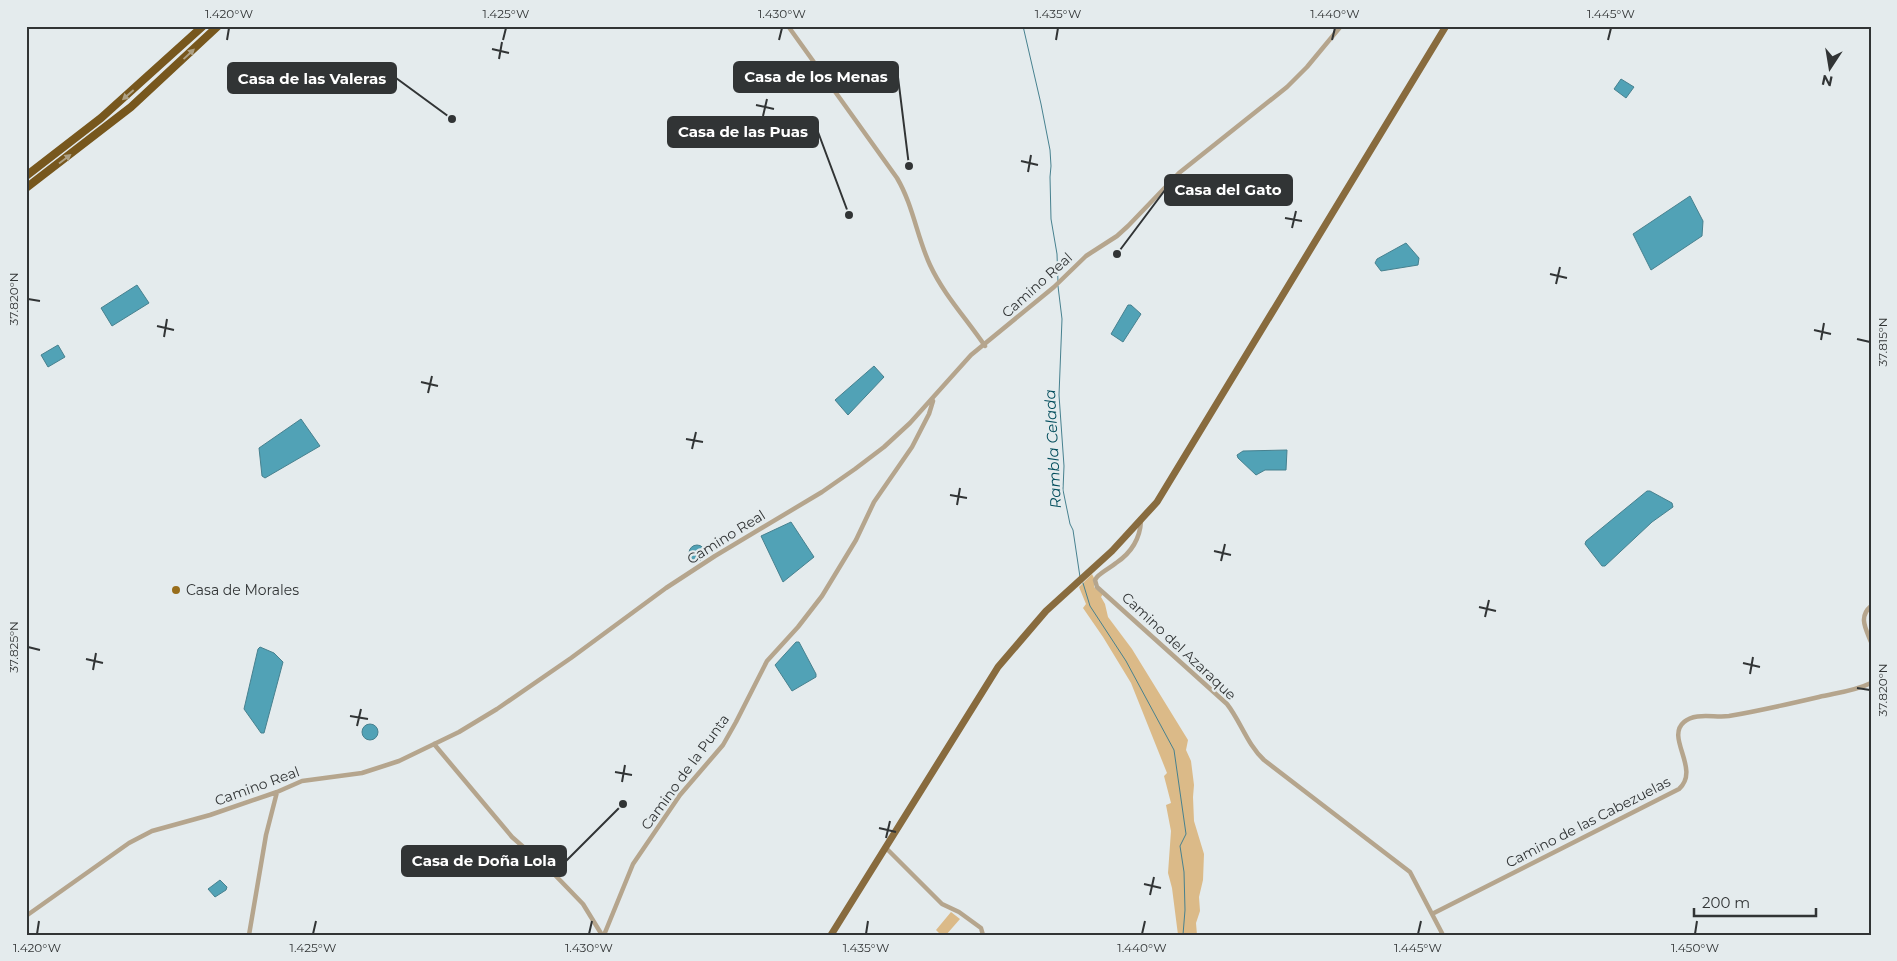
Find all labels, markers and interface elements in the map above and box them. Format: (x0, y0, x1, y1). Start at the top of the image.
text: 1.420°W (205, 6, 253, 21)
text: 1.425°W (483, 6, 529, 21)
text: 1.430°W (758, 6, 806, 21)
text: 1.435°W (1035, 6, 1081, 21)
text: 1.440°W (1310, 6, 1360, 21)
text: 1.445°W (1587, 6, 1635, 21)
north arrow (1804, 42, 1854, 92)
one-way arrow (183, 48, 195, 60)
callout: Casa de los Menas (734, 62, 898, 92)
callout: Casa de las Valeras (228, 63, 396, 93)
text: Casa de los Menas (744, 67, 888, 86)
text: Casa de las Valeras (238, 69, 386, 88)
text: N (1820, 71, 1835, 91)
one-way arrow (122, 89, 135, 100)
callout: Casa de las Puas (668, 117, 818, 147)
text: Casa de las Puas (678, 122, 808, 141)
one-way arrow (58, 154, 72, 164)
callout: Casa del Gato (1165, 175, 1292, 205)
text: Casa del Gato (1174, 180, 1282, 199)
street label: Camino Real (998, 249, 1076, 321)
text: 37.820°N (6, 273, 21, 325)
text: 37.815°N (1875, 317, 1890, 367)
water label: Rambla Celada (1040, 389, 1065, 509)
street label: Camino Real (683, 506, 769, 568)
place label: Casa de Morales (186, 581, 299, 599)
marker: Casa de Morales (170, 584, 182, 596)
street label: Camino del Azaraque (1118, 588, 1240, 704)
text: 37.825°N (6, 621, 21, 673)
text: 37.820°N (1875, 664, 1890, 716)
street label: Camino de la Punta (637, 711, 733, 833)
street label: Camino Real (212, 762, 302, 810)
street label: Camino de las Cabezuelas (1503, 772, 1674, 871)
callout: Casa de Doña Lola (402, 846, 566, 876)
text: Casa de Doña Lola (412, 851, 556, 870)
scale bar (1694, 886, 1817, 918)
text: 200 m (1702, 893, 1750, 912)
text: 1.420°W (13, 940, 61, 955)
text: 1.425°W (290, 940, 336, 955)
text: 1.430°W (565, 940, 613, 955)
text: 1.435°W (843, 940, 889, 955)
text: 1.440°W (1117, 940, 1167, 955)
text: 1.445°W (1394, 940, 1442, 955)
text: 1.450°W (1671, 940, 1719, 955)

